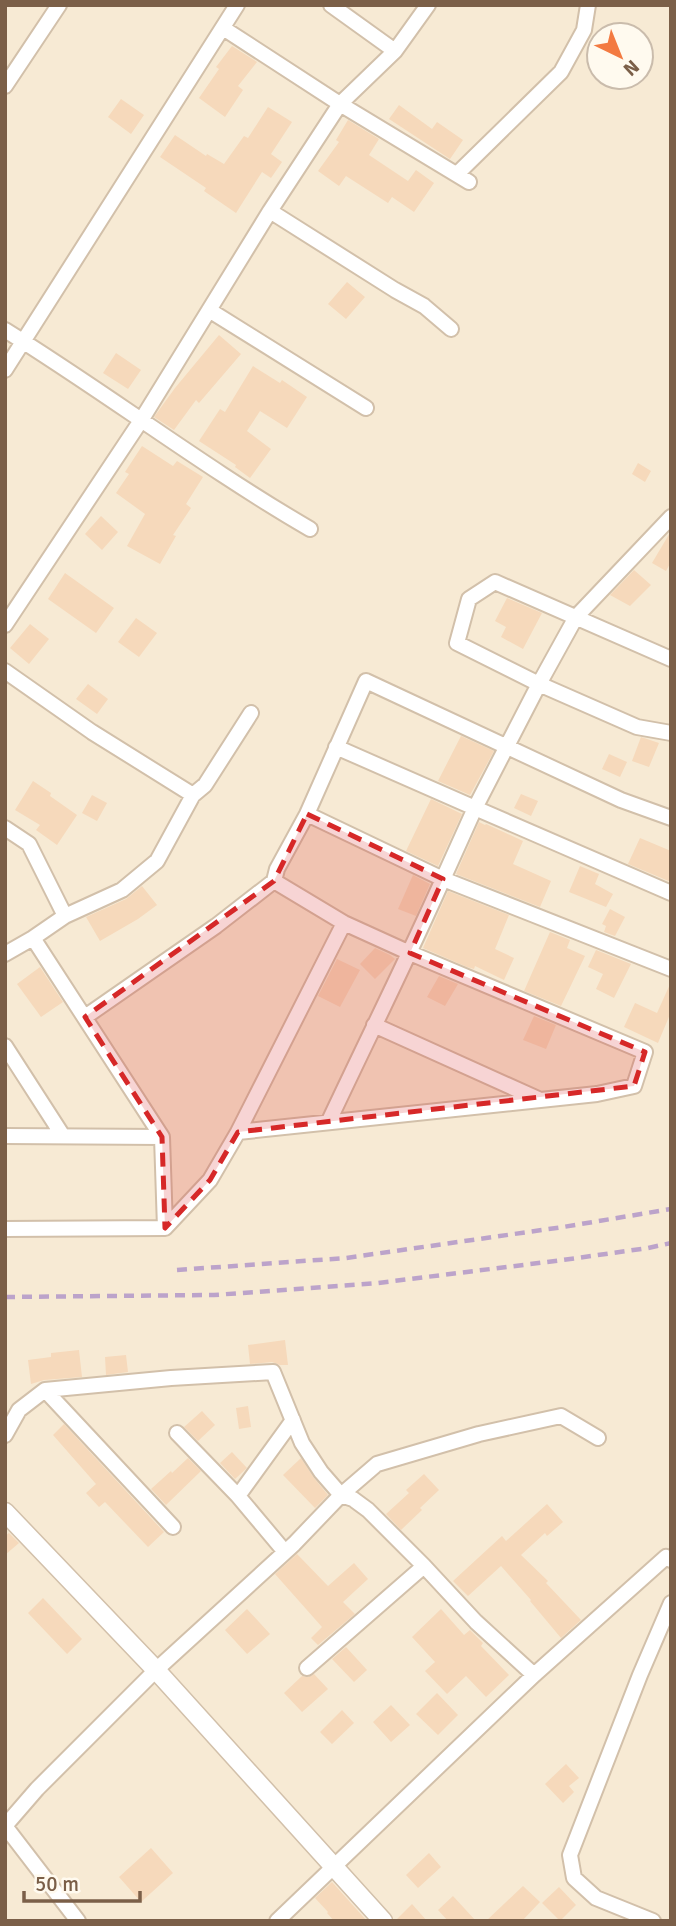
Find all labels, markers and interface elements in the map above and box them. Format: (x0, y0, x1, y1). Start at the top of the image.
north arrow (585, 21, 655, 91)
text: N (618, 54, 644, 81)
scale bar (24, 1860, 140, 1904)
text: 50 m (35, 1871, 79, 1897)

